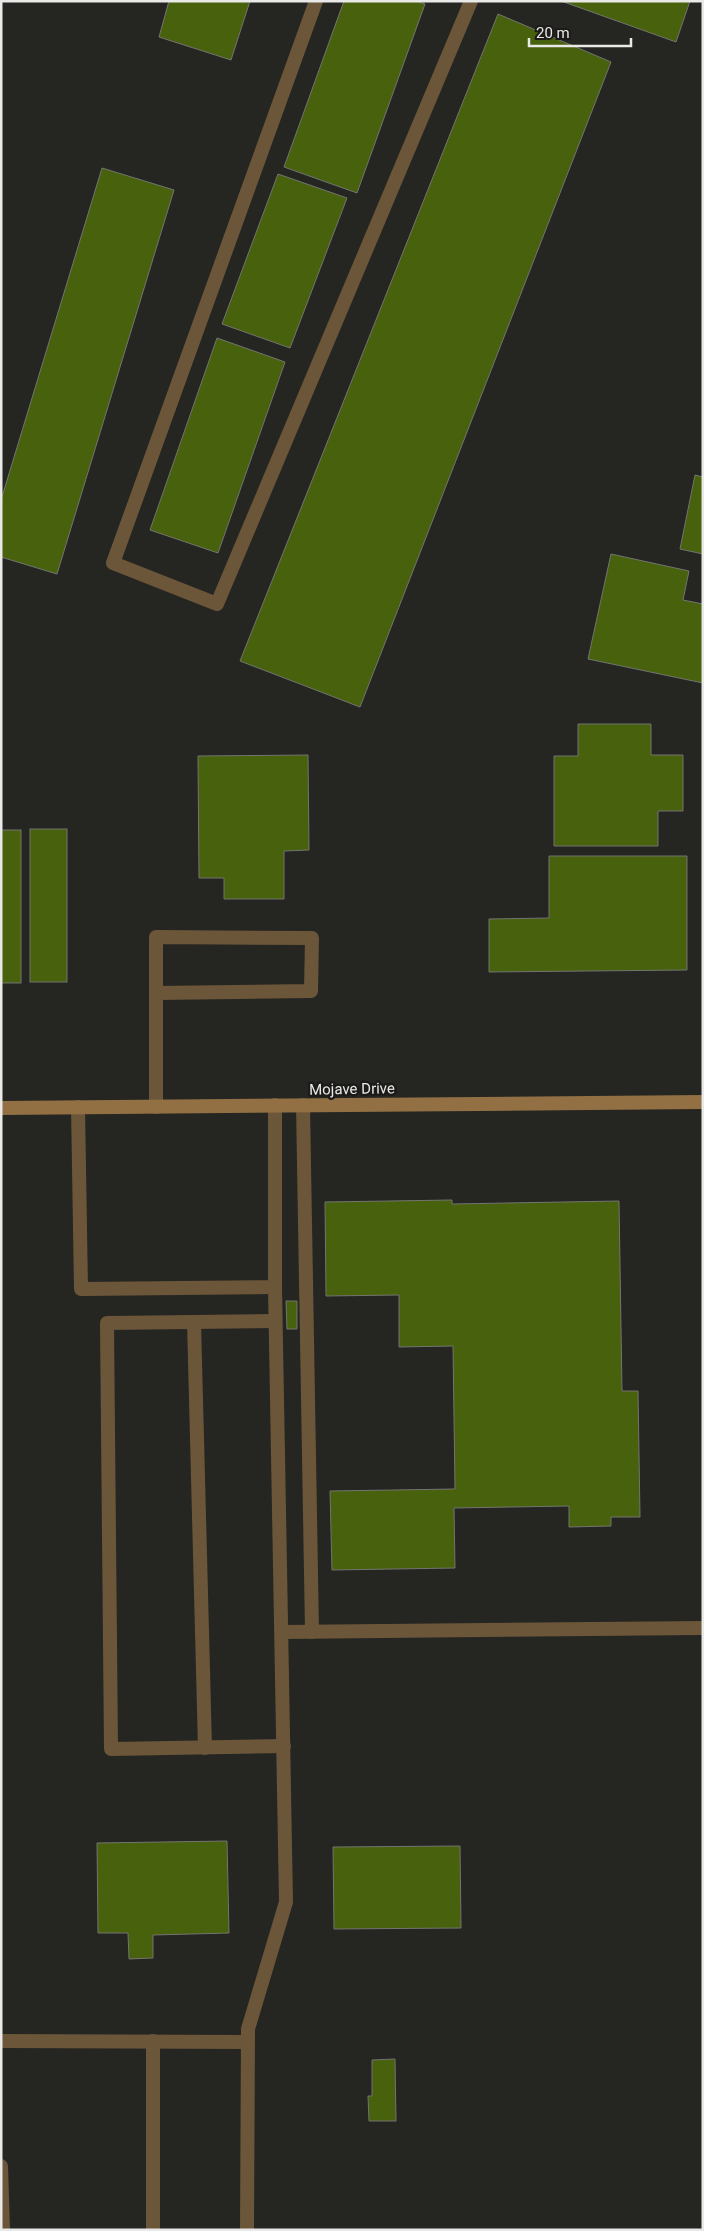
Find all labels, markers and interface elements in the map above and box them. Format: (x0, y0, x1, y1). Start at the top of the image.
scale bar (529, 15, 632, 47)
text: 20 m (536, 24, 570, 42)
street label: Mojave Drive (309, 1079, 395, 1099)

